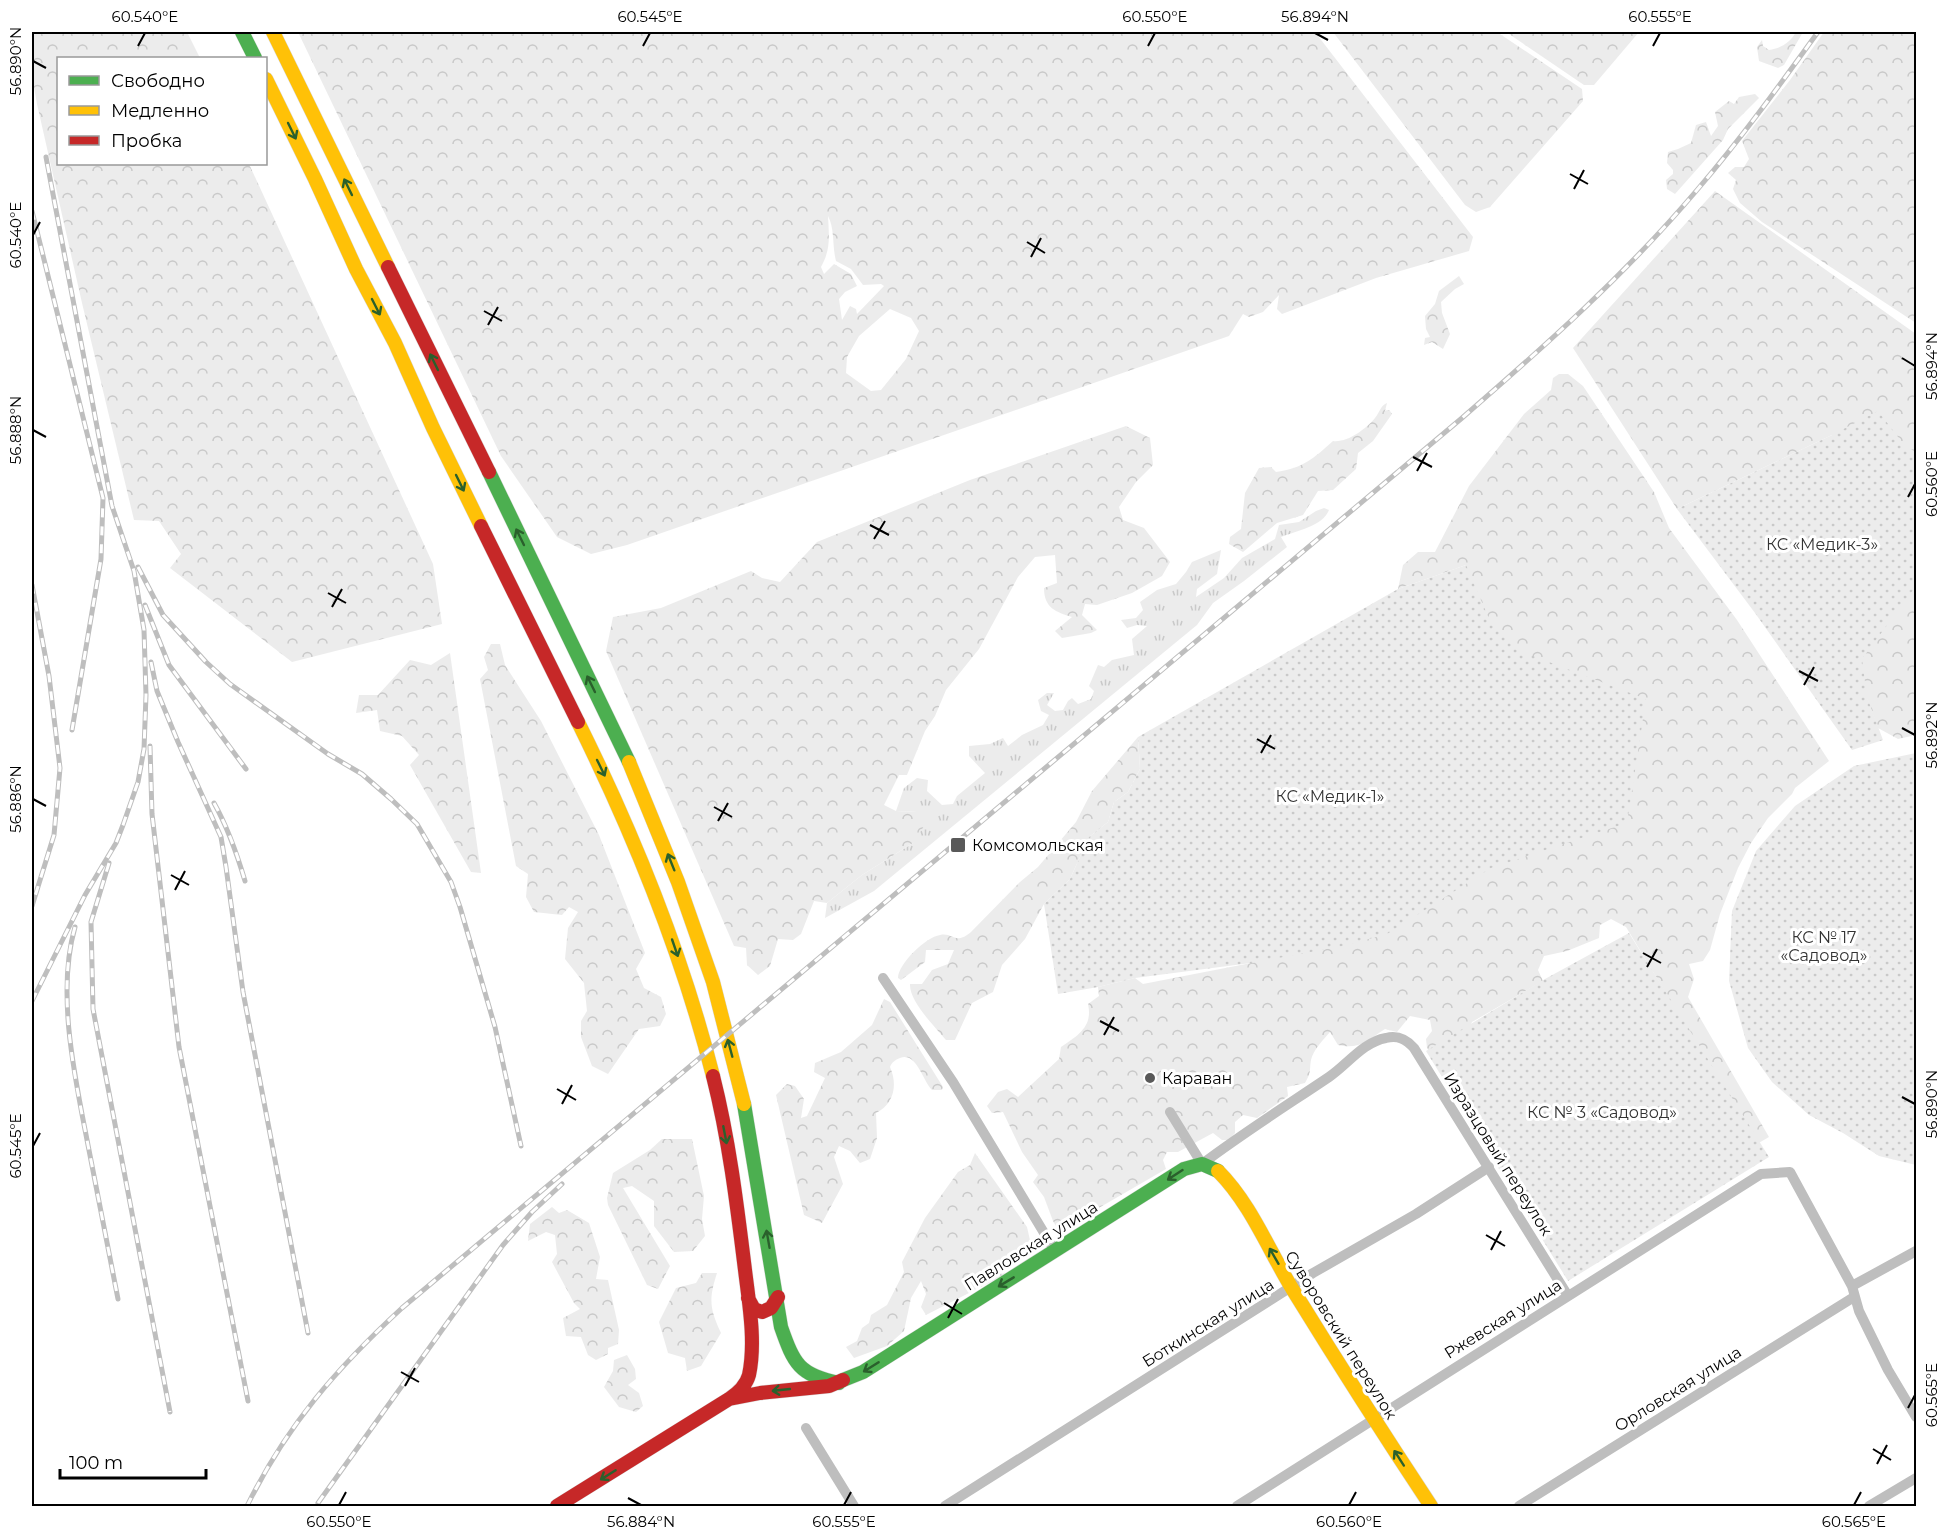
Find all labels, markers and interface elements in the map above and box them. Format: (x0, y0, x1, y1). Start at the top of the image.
text: 60.540°E (112, 7, 178, 26)
text: 60.545°E (617, 7, 683, 26)
text: 60.550°E (1122, 7, 1188, 26)
text: 56.894°N (1281, 7, 1349, 26)
text: 60.555°E (1628, 7, 1692, 26)
text: 56.890°N (6, 27, 25, 95)
legend (57, 57, 267, 165)
text: Свободно (111, 70, 205, 92)
text: Медленно (111, 100, 209, 122)
one-way arrow (286, 122, 298, 140)
text: Пробка (111, 130, 182, 152)
one-way arrow (342, 178, 354, 196)
text: 60.540°E (6, 202, 25, 268)
one-way arrow (370, 298, 382, 315)
text: 56.894°N (1922, 332, 1941, 400)
one-way arrow (428, 354, 440, 372)
text: 56.888°N (6, 396, 25, 464)
text: 60.560°E (1922, 451, 1941, 517)
one-way arrow (454, 474, 466, 492)
one-way arrow (514, 529, 526, 547)
park label: КС «Медик-3» (1766, 535, 1878, 554)
one-way arrow (585, 676, 597, 694)
text: 56.892°N (1922, 702, 1941, 768)
one-way arrow (595, 758, 607, 776)
text: 56.886°N (6, 765, 25, 833)
park label: КС «Медик-1» (1276, 787, 1384, 806)
marker: Комсомольская (949, 836, 967, 854)
place label: Комсомольская (972, 836, 1104, 855)
one-way arrow (664, 854, 675, 872)
park label: КС № 17 «Садовод» (1781, 928, 1867, 965)
one-way arrow (670, 938, 681, 957)
one-way arrow (724, 1039, 735, 1058)
place label: Караван (1162, 1069, 1232, 1088)
street label: Изразцовый переулок (1440, 1069, 1556, 1240)
text: 56.890°N (1922, 1070, 1941, 1138)
marker: Караван (1143, 1071, 1157, 1085)
park label: КС № 3 «Садовод» (1527, 1103, 1677, 1122)
text: 60.545°E (6, 1113, 25, 1179)
one-way arrow (720, 1124, 731, 1144)
one-way arrow (1166, 1169, 1183, 1182)
street label: Павловская улица (961, 1197, 1101, 1295)
one-way arrow (762, 1230, 773, 1249)
street label: Суворовский переулок (1281, 1247, 1401, 1423)
one-way arrow (1267, 1248, 1279, 1265)
street label: Боткинская улица (1139, 1275, 1277, 1371)
street label: Ржевская улица (1441, 1275, 1565, 1363)
one-way arrow (998, 1277, 1015, 1289)
street label: Орловская улица (1611, 1342, 1745, 1436)
one-way arrow (863, 1361, 880, 1373)
text: 60.565°E (1922, 1363, 1941, 1427)
one-way arrow (771, 1385, 791, 1396)
scale bar (60, 1442, 206, 1480)
one-way arrow (1393, 1450, 1405, 1466)
text: 100 m (69, 1452, 123, 1474)
one-way arrow (600, 1469, 617, 1481)
text: 60.550°E (306, 1512, 372, 1531)
text: 56.884°N (607, 1512, 675, 1531)
text: 60.555°E (812, 1512, 876, 1531)
text: 60.560°E (1316, 1512, 1382, 1531)
text: 60.565°E (1822, 1512, 1886, 1531)

